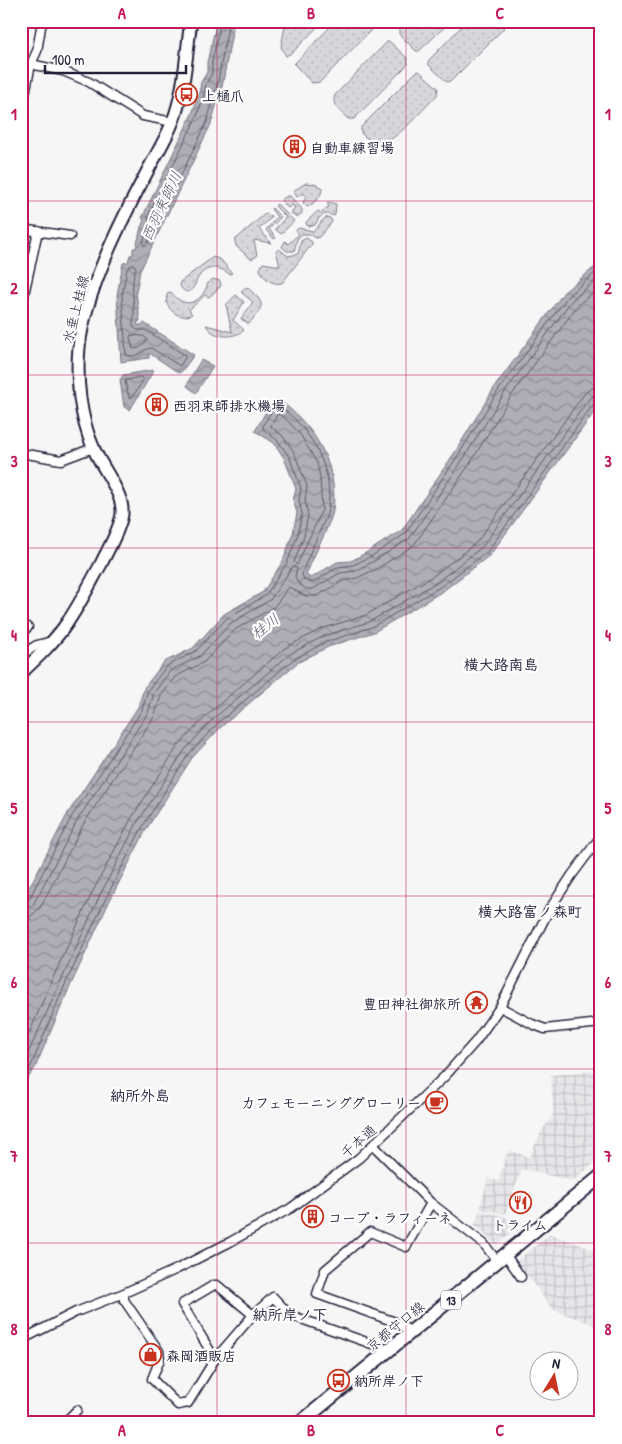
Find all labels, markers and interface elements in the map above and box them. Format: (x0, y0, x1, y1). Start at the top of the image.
text: A (118, 2, 126, 24)
text: B (307, 2, 315, 24)
text: C (496, 2, 505, 24)
scale bar (45, 42, 186, 74)
text: 100 m (52, 49, 85, 70)
bus stop icon: 上樋爪 (174, 83, 198, 107)
place label: 上樋爪 (202, 86, 244, 105)
text: 1 (11, 103, 17, 125)
text: 1 (605, 103, 611, 125)
building icon: 自動車練習場 (282, 135, 306, 159)
place label: 自動車練習場 (310, 138, 394, 157)
water label: 西羽束師川 (136, 168, 186, 244)
street label: 水垂上桂線 (57, 273, 93, 345)
text: 2 (10, 277, 18, 299)
text: 2 (604, 277, 612, 299)
building icon: 西羽束師排水機場 (145, 393, 169, 417)
place label: 西羽束師排水機場 (173, 396, 285, 415)
text: 3 (10, 450, 18, 472)
text: 3 (604, 450, 612, 472)
water label: 桂川 (247, 608, 283, 644)
text: 4 (11, 624, 17, 646)
text: 4 (605, 624, 611, 646)
district label: 横大路南島 (463, 654, 539, 675)
text: 5 (11, 797, 18, 819)
text: 5 (605, 797, 612, 819)
district label: 横大路富ノ森町 (477, 901, 583, 922)
text: 6 (11, 971, 18, 993)
text: 6 (605, 971, 612, 993)
temple icon: 豊田神社御旅所 (465, 991, 489, 1015)
place label: 豊田神社御旅所 (363, 994, 461, 1013)
district label: 納所外島 (110, 1085, 170, 1106)
cafe icon: カフェモーニンググローリー (425, 1090, 449, 1114)
place label: カフェモーニンググローリー (241, 1093, 421, 1112)
street label: 千本通 (336, 1120, 380, 1162)
text: 7 (9, 1145, 18, 1167)
text: 7 (603, 1145, 612, 1167)
restaurant icon: トライム (508, 1190, 532, 1214)
building icon: コープ・ラフィーネ (300, 1205, 324, 1229)
place label: コープ・ラフィーネ (328, 1208, 452, 1227)
place label: トライム (492, 1215, 548, 1234)
road number: 13 (441, 1290, 461, 1310)
street label: 京都守口線 (362, 1297, 428, 1355)
district label: 納所岸ノ下 (252, 1304, 328, 1325)
text: 8 (11, 1318, 18, 1340)
text: 8 (605, 1318, 612, 1340)
shop icon: 森岡酒販店 (138, 1343, 162, 1367)
place label: 森岡酒販店 (166, 1346, 236, 1365)
north arrow (530, 1352, 580, 1402)
text: N (551, 1353, 562, 1373)
bus stop icon: 納所岸ノ下 (326, 1368, 350, 1392)
place label: 納所岸ノ下 (354, 1371, 424, 1390)
text: A (118, 1419, 126, 1441)
text: B (307, 1419, 315, 1441)
text: C (496, 1419, 505, 1441)

